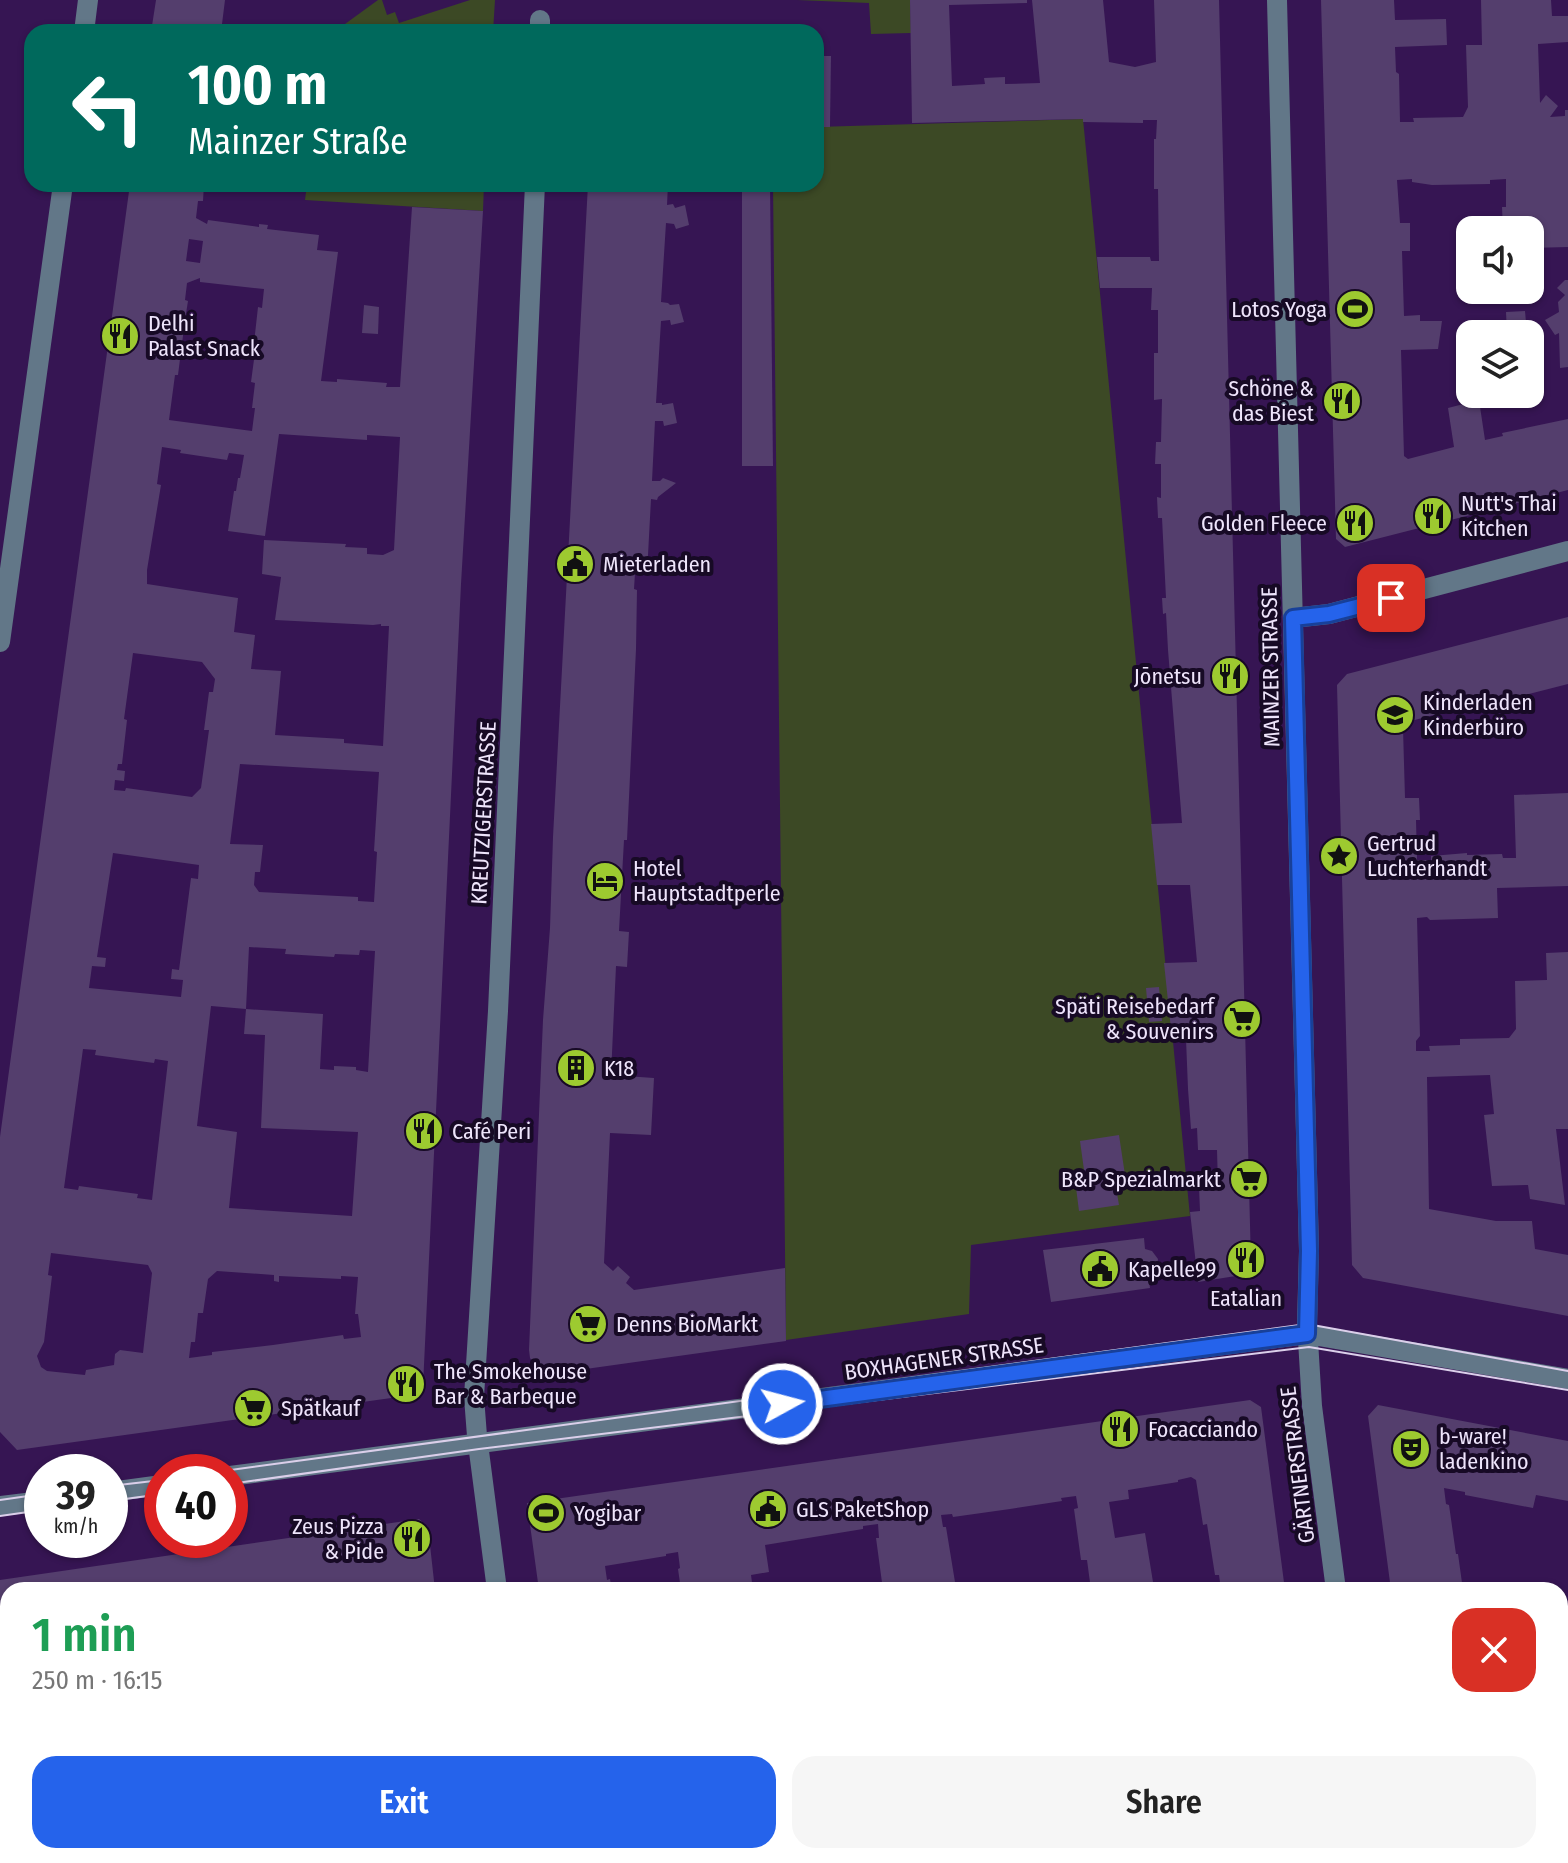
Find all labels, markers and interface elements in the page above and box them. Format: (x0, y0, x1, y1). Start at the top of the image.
text: 100 m (188, 52, 327, 119)
icon: left (56, 56, 160, 160)
text: Mainzer Straße (188, 120, 408, 164)
map controls (1456, 216, 1544, 408)
button: sound (1456, 216, 1544, 304)
sports icon: Lotos Yoga (1334, 288, 1376, 330)
place label: Lotos Yoga (1231, 296, 1327, 323)
place label: Delhi Palast Snack (148, 310, 261, 362)
restaurant icon: Delhi Palast Snack (99, 315, 141, 357)
button: layers (1456, 320, 1544, 408)
place label: Schöne & das Biest (1228, 375, 1315, 427)
restaurant icon: Schöne & das Biest (1321, 380, 1363, 422)
place label: Nutt's Thai Kitchen (1461, 490, 1557, 542)
restaurant icon: Nutt's Thai Kitchen (1412, 495, 1454, 537)
restaurant icon: Golden Fleece (1334, 502, 1376, 544)
place label: Golden Fleece (1201, 510, 1327, 537)
public building icon: Mieterladen (554, 543, 596, 585)
place label: Mieterladen (603, 551, 711, 578)
pin (1357, 564, 1425, 632)
icon: arrive (1369, 576, 1413, 620)
street label: MAINZER STRASSE (1256, 587, 1285, 747)
restaurant icon: Jōnetsu (1209, 655, 1251, 697)
place label: Jōnetsu (1134, 663, 1202, 690)
place label: Kinderladen Kinderbüro (1423, 689, 1533, 741)
school or university icon: Kinderladen Kinderbüro (1374, 694, 1416, 736)
street label: KREUTZIGERSTRASSE (465, 721, 502, 905)
place label: Gertrud Luchterhandt (1367, 830, 1488, 882)
place icon: Gertrud Luchterhandt (1318, 835, 1360, 877)
place label: Hotel Hauptstadtperle (633, 855, 781, 907)
hotel icon: Hotel Hauptstadtperle (584, 860, 626, 902)
place label: Späti Reisebedarf & Souvenirs (1055, 993, 1215, 1045)
supermarket icon: Späti Reisebedarf & Souvenirs (1221, 998, 1263, 1040)
building icon: K18 (555, 1047, 597, 1089)
place label: K18 (604, 1055, 634, 1082)
restaurant icon: Café Peri (403, 1110, 445, 1152)
place label: Café Peri (452, 1118, 531, 1145)
supermarket icon: B&P Spezialmarkt (1228, 1158, 1270, 1200)
place label: B&P Spezialmarkt (1061, 1166, 1222, 1193)
restaurant icon: Eatalian (1225, 1239, 1267, 1281)
public building icon: Kapelle99 (1079, 1248, 1121, 1290)
place label: Kapelle99 (1128, 1256, 1216, 1283)
place label: Eatalian (1210, 1285, 1282, 1312)
supermarket icon: Denns BioMarkt (567, 1303, 609, 1345)
place label: Denns BioMarkt (616, 1311, 759, 1338)
street label: BOXHAGENER STRASSE (843, 1331, 1045, 1386)
place label: The Smokehouse Bar & Barbeque (434, 1358, 587, 1410)
position arrow (740, 1362, 824, 1446)
restaurant icon: The Smokehouse Bar & Barbeque (385, 1363, 427, 1405)
street label: GÄRTNERSTRASSE (1275, 1385, 1320, 1545)
supermarket icon: Spätkauf (232, 1387, 274, 1429)
place label: Spätkauf (281, 1395, 362, 1422)
restaurant icon: Focacciando (1099, 1408, 1141, 1450)
place label: Focacciando (1148, 1416, 1258, 1443)
place label: b-ware! ladenkino (1439, 1423, 1529, 1475)
theatre icon: b-ware! ladenkino (1390, 1428, 1432, 1470)
speed limit sign: 40 (144, 1454, 248, 1558)
text: 39 (56, 1472, 96, 1520)
public building icon: GLS PaketShop (747, 1488, 789, 1530)
sports icon: Yogibar (525, 1492, 567, 1534)
place label: GLS PaketShop (796, 1496, 929, 1523)
place label: Yogibar (574, 1500, 641, 1527)
place label: Zeus Pizza & Pide (292, 1513, 384, 1565)
text: km/h (54, 1514, 98, 1538)
restaurant icon: Zeus Pizza & Pide (391, 1518, 433, 1560)
text: 1 min (32, 1606, 137, 1664)
button: close (1452, 1608, 1536, 1692)
text: 250 m · 16:15 (32, 1665, 162, 1696)
button: Exit (32, 1756, 776, 1848)
button: Share (792, 1756, 1536, 1848)

